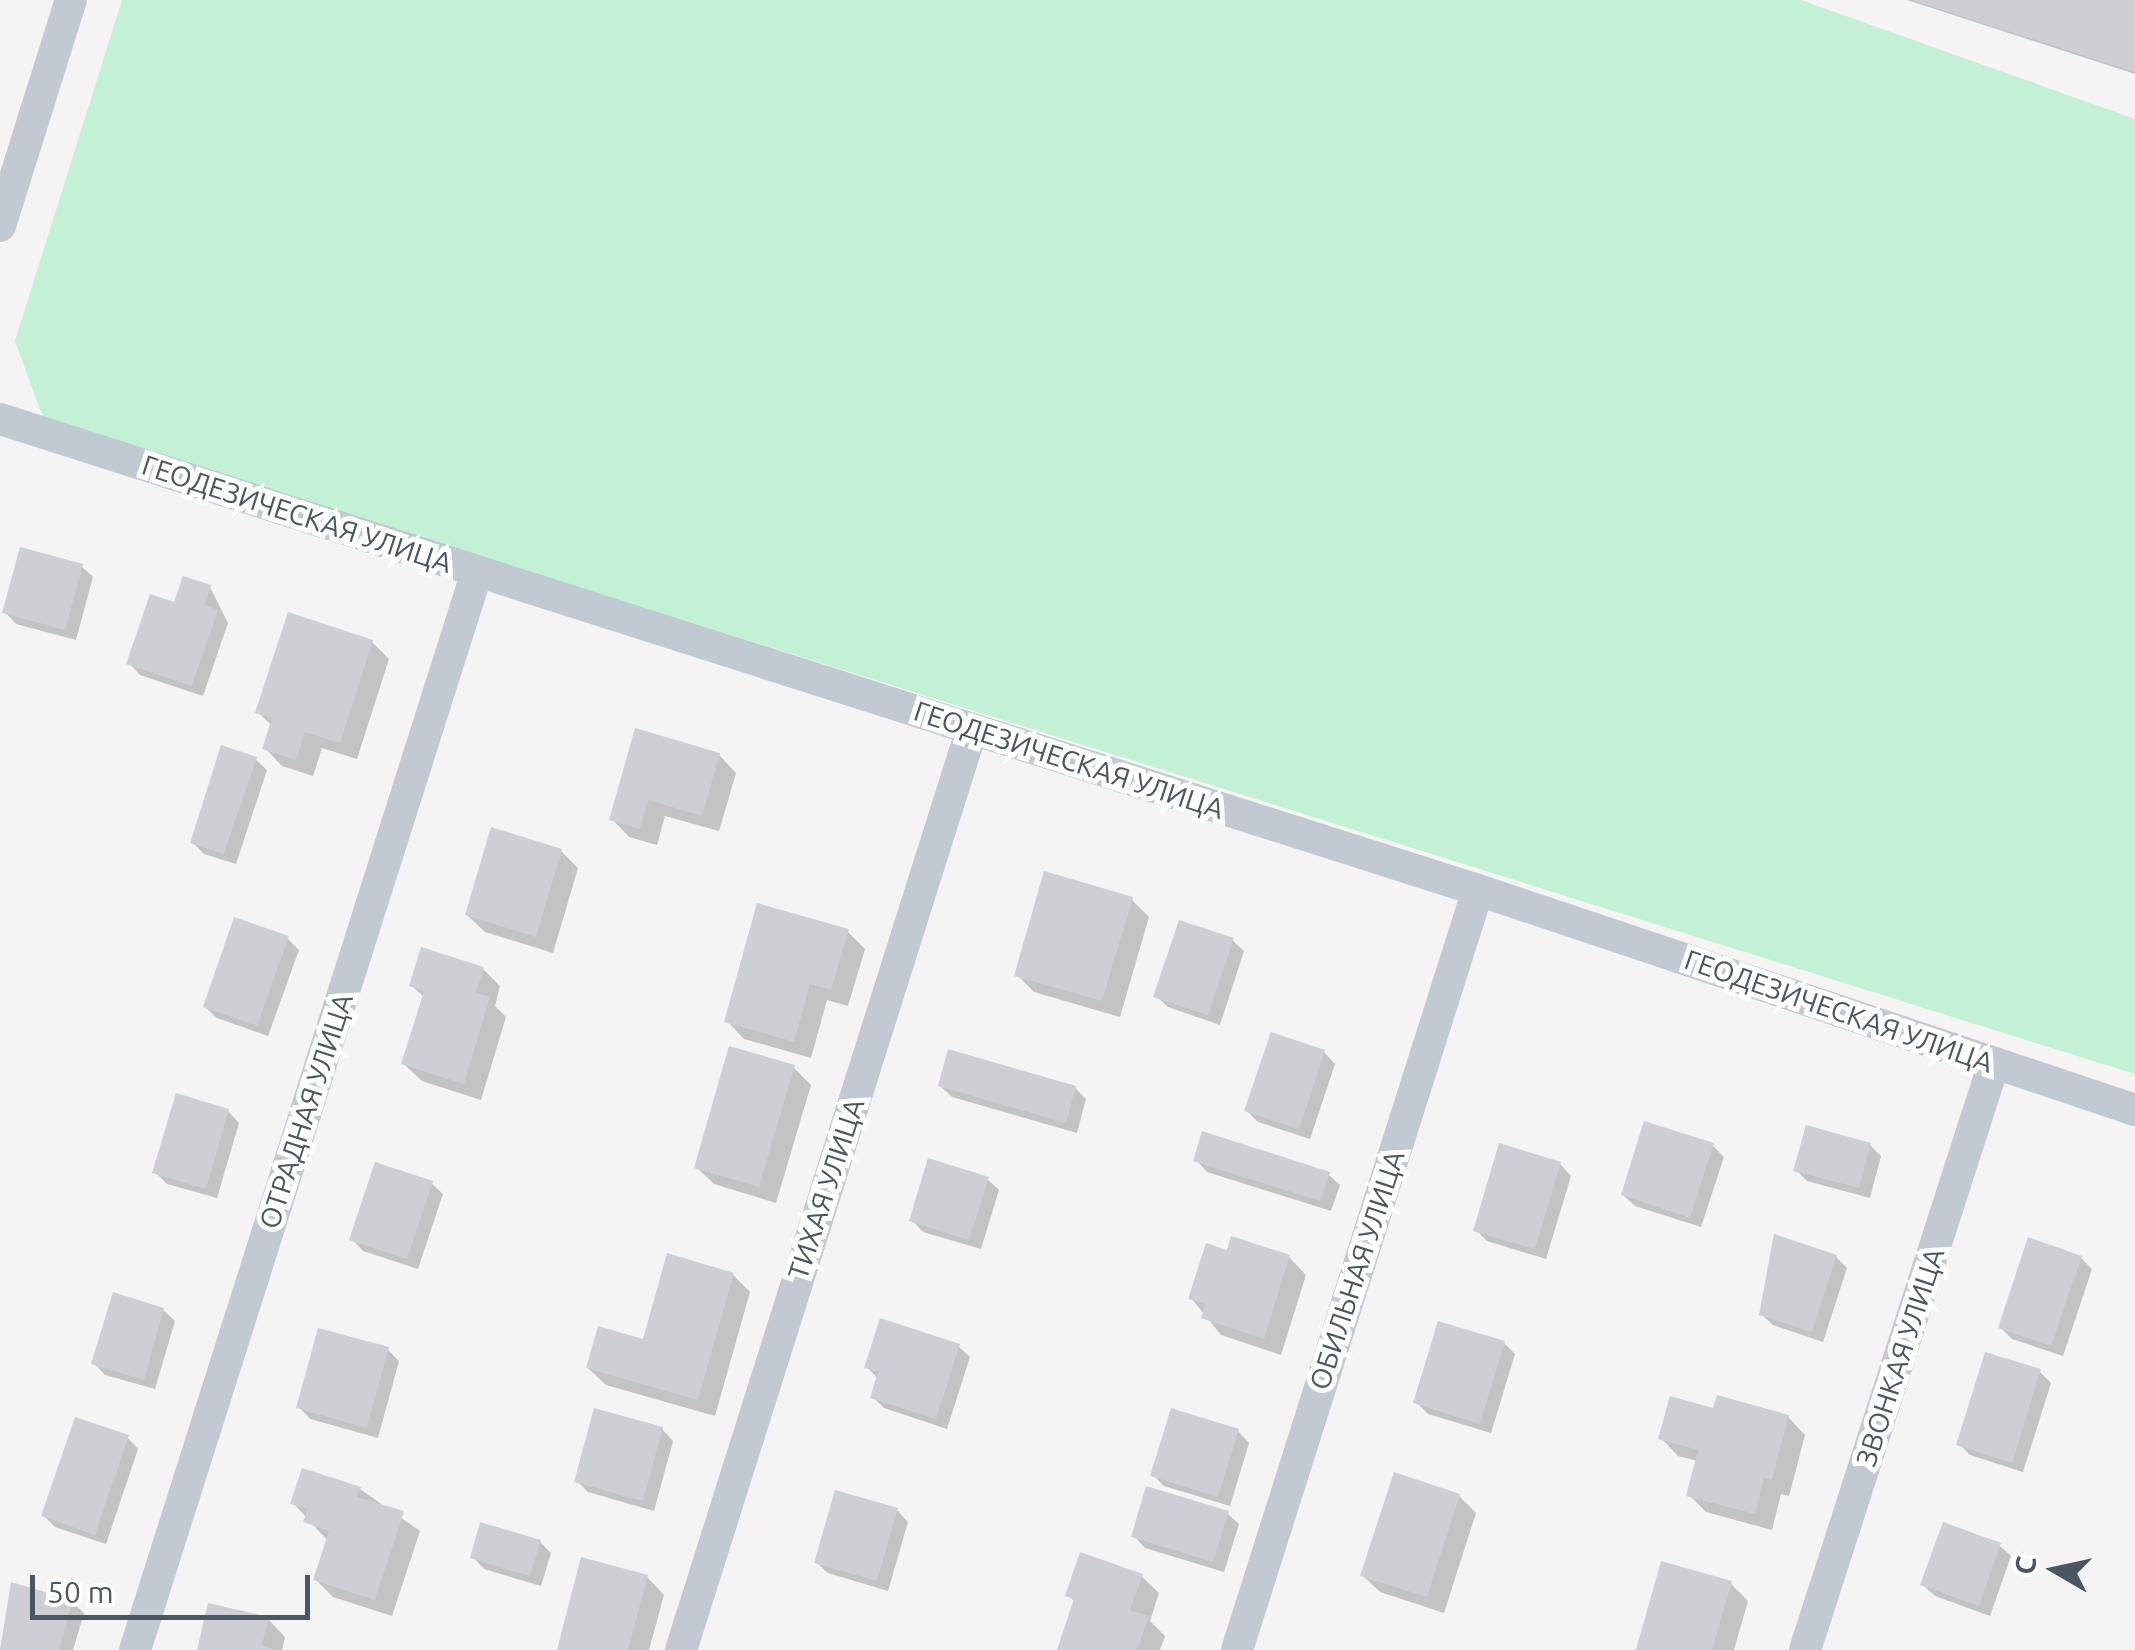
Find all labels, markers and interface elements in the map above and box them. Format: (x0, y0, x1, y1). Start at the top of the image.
street label: ГЕОДЕЗИЧЕСКАЯ УЛИЦА (138, 448, 456, 580)
street label: ГЕОДЕЗИЧЕСКАЯ УЛИЦА (910, 694, 1228, 826)
street label: ГЕОДЕЗИЧЕСКАЯ УЛИЦА (1680, 942, 1998, 1080)
street label: ОТРАДНАЯ УЛИЦА (252, 989, 360, 1233)
street label: ТИХАЯ УЛИЦА (781, 1094, 871, 1284)
street label: ОБИЛЬНАЯ УЛИЦА (1302, 1146, 1412, 1394)
street label: ЗВОНКАЯ УЛИЦА (1849, 1244, 1951, 1470)
north arrow (2005, 1520, 2105, 1620)
text: С (2008, 1554, 2042, 1576)
scale bar (35, 1555, 315, 1617)
text: 50 m (47, 1575, 114, 1609)

